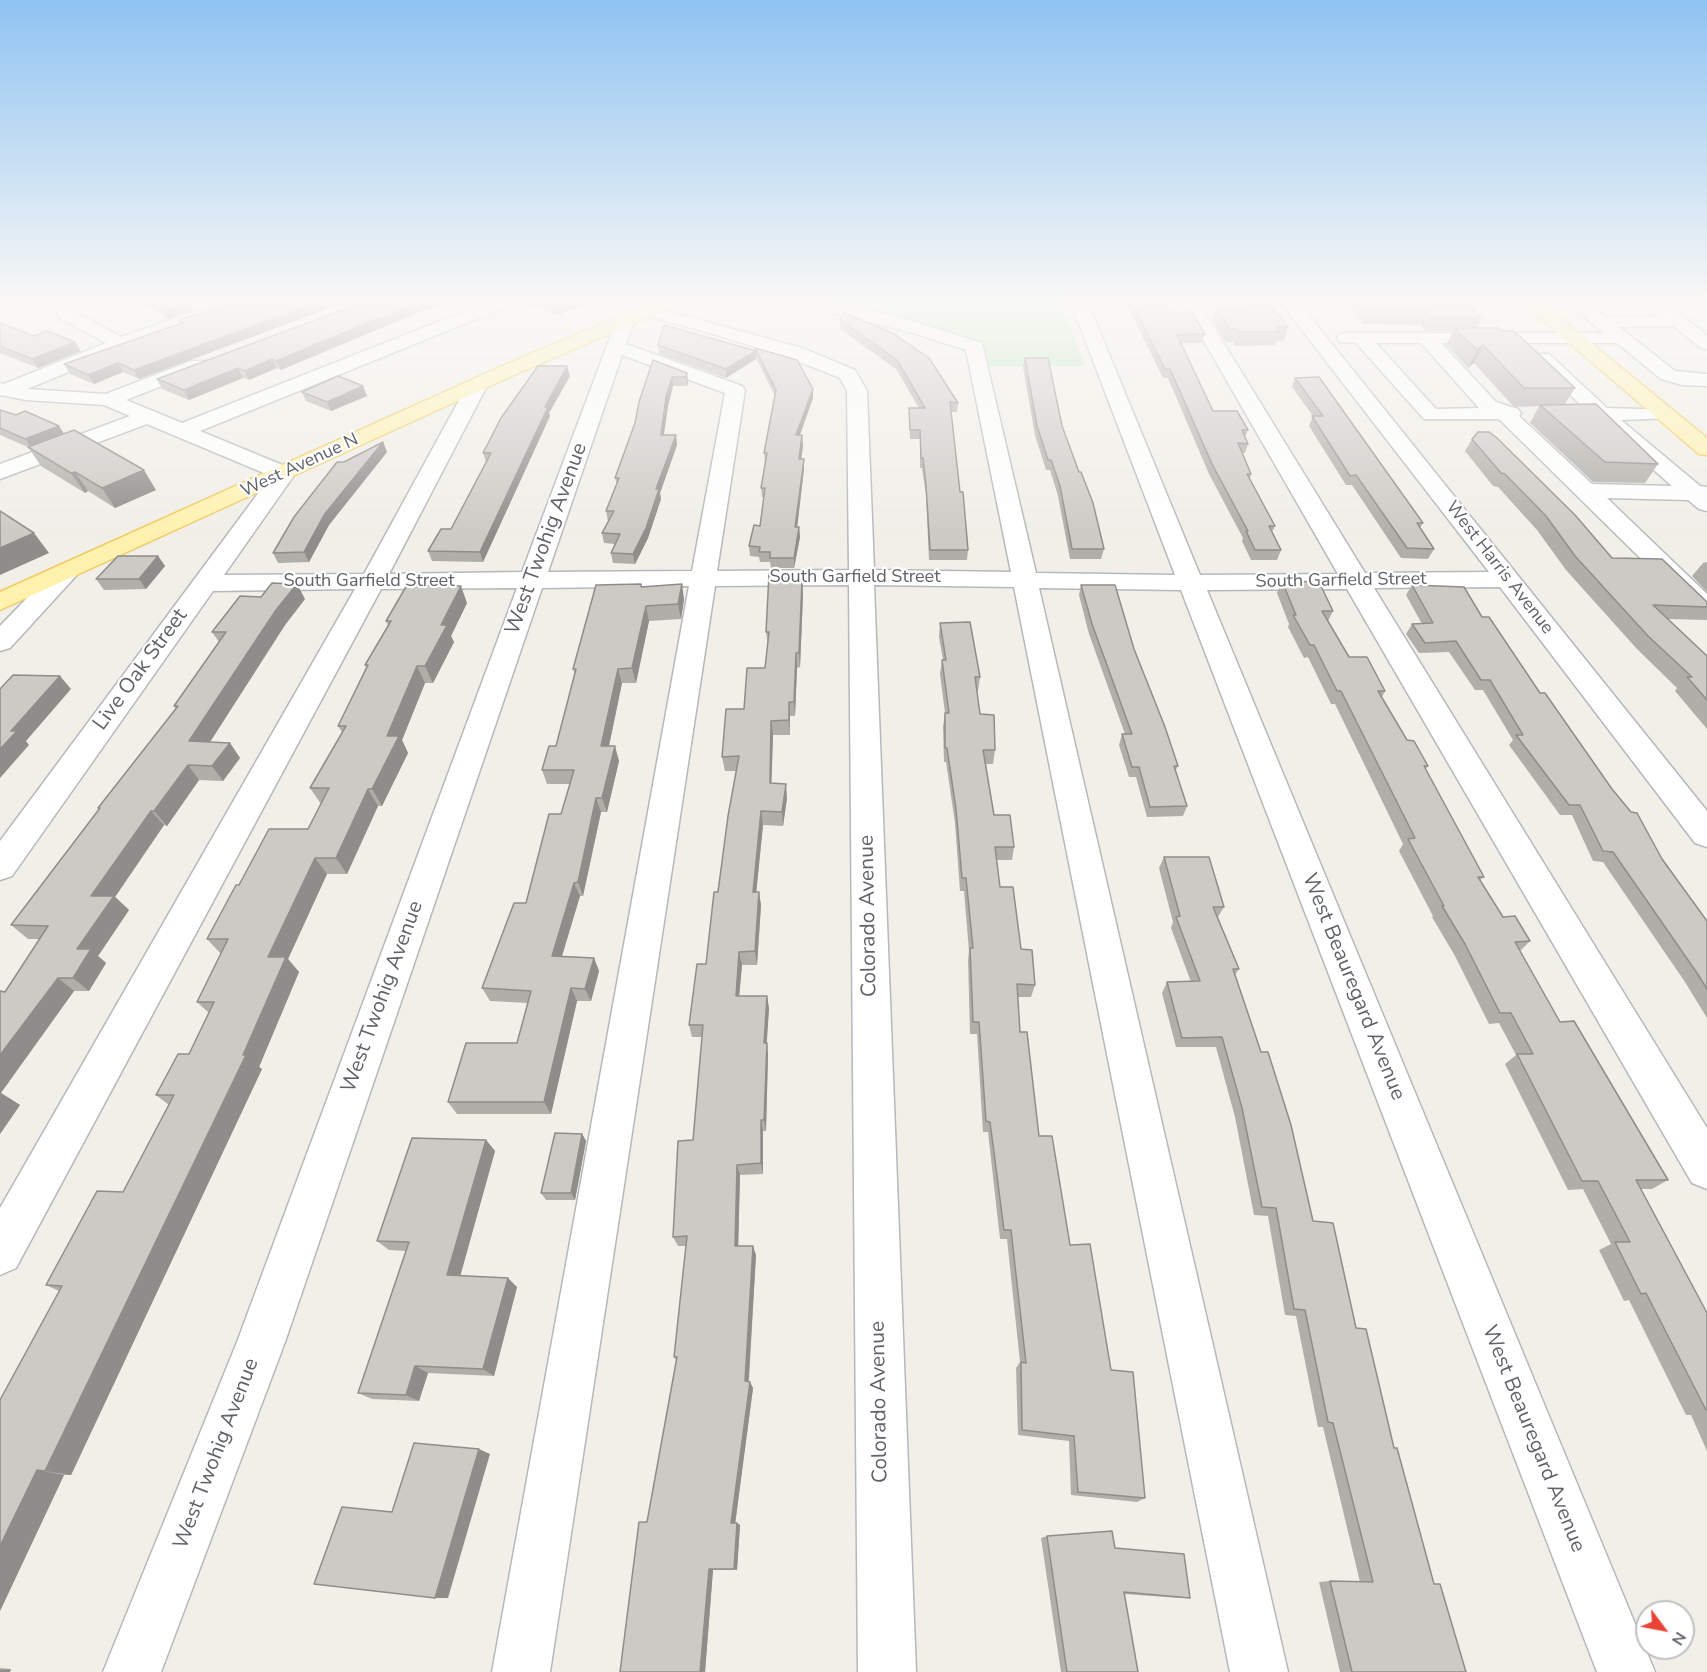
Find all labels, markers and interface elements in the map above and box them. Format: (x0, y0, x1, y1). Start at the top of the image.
street label: West Avenue N (238, 429, 362, 503)
street label: West Twohig Avenue (501, 440, 593, 638)
street label: West Harris Avenue (1440, 497, 1558, 639)
street label: South Garfield Street (770, 567, 940, 589)
street label: South Garfield Street (1255, 569, 1427, 593)
street label: South Garfield Street (284, 571, 454, 593)
street label: Live Oak Street (89, 604, 193, 736)
street label: Colorado Avenue (855, 835, 883, 997)
street label: West Beauregard Avenue (1296, 870, 1410, 1104)
street label: West Twohig Avenue (337, 898, 429, 1096)
street label: Colorado Avenue (866, 1321, 894, 1483)
street label: West Beauregard Avenue (1476, 1322, 1590, 1556)
street label: West Twohig Avenue (169, 1355, 265, 1553)
north arrow (1635, 1600, 1695, 1660)
text: N (1666, 1628, 1691, 1649)

